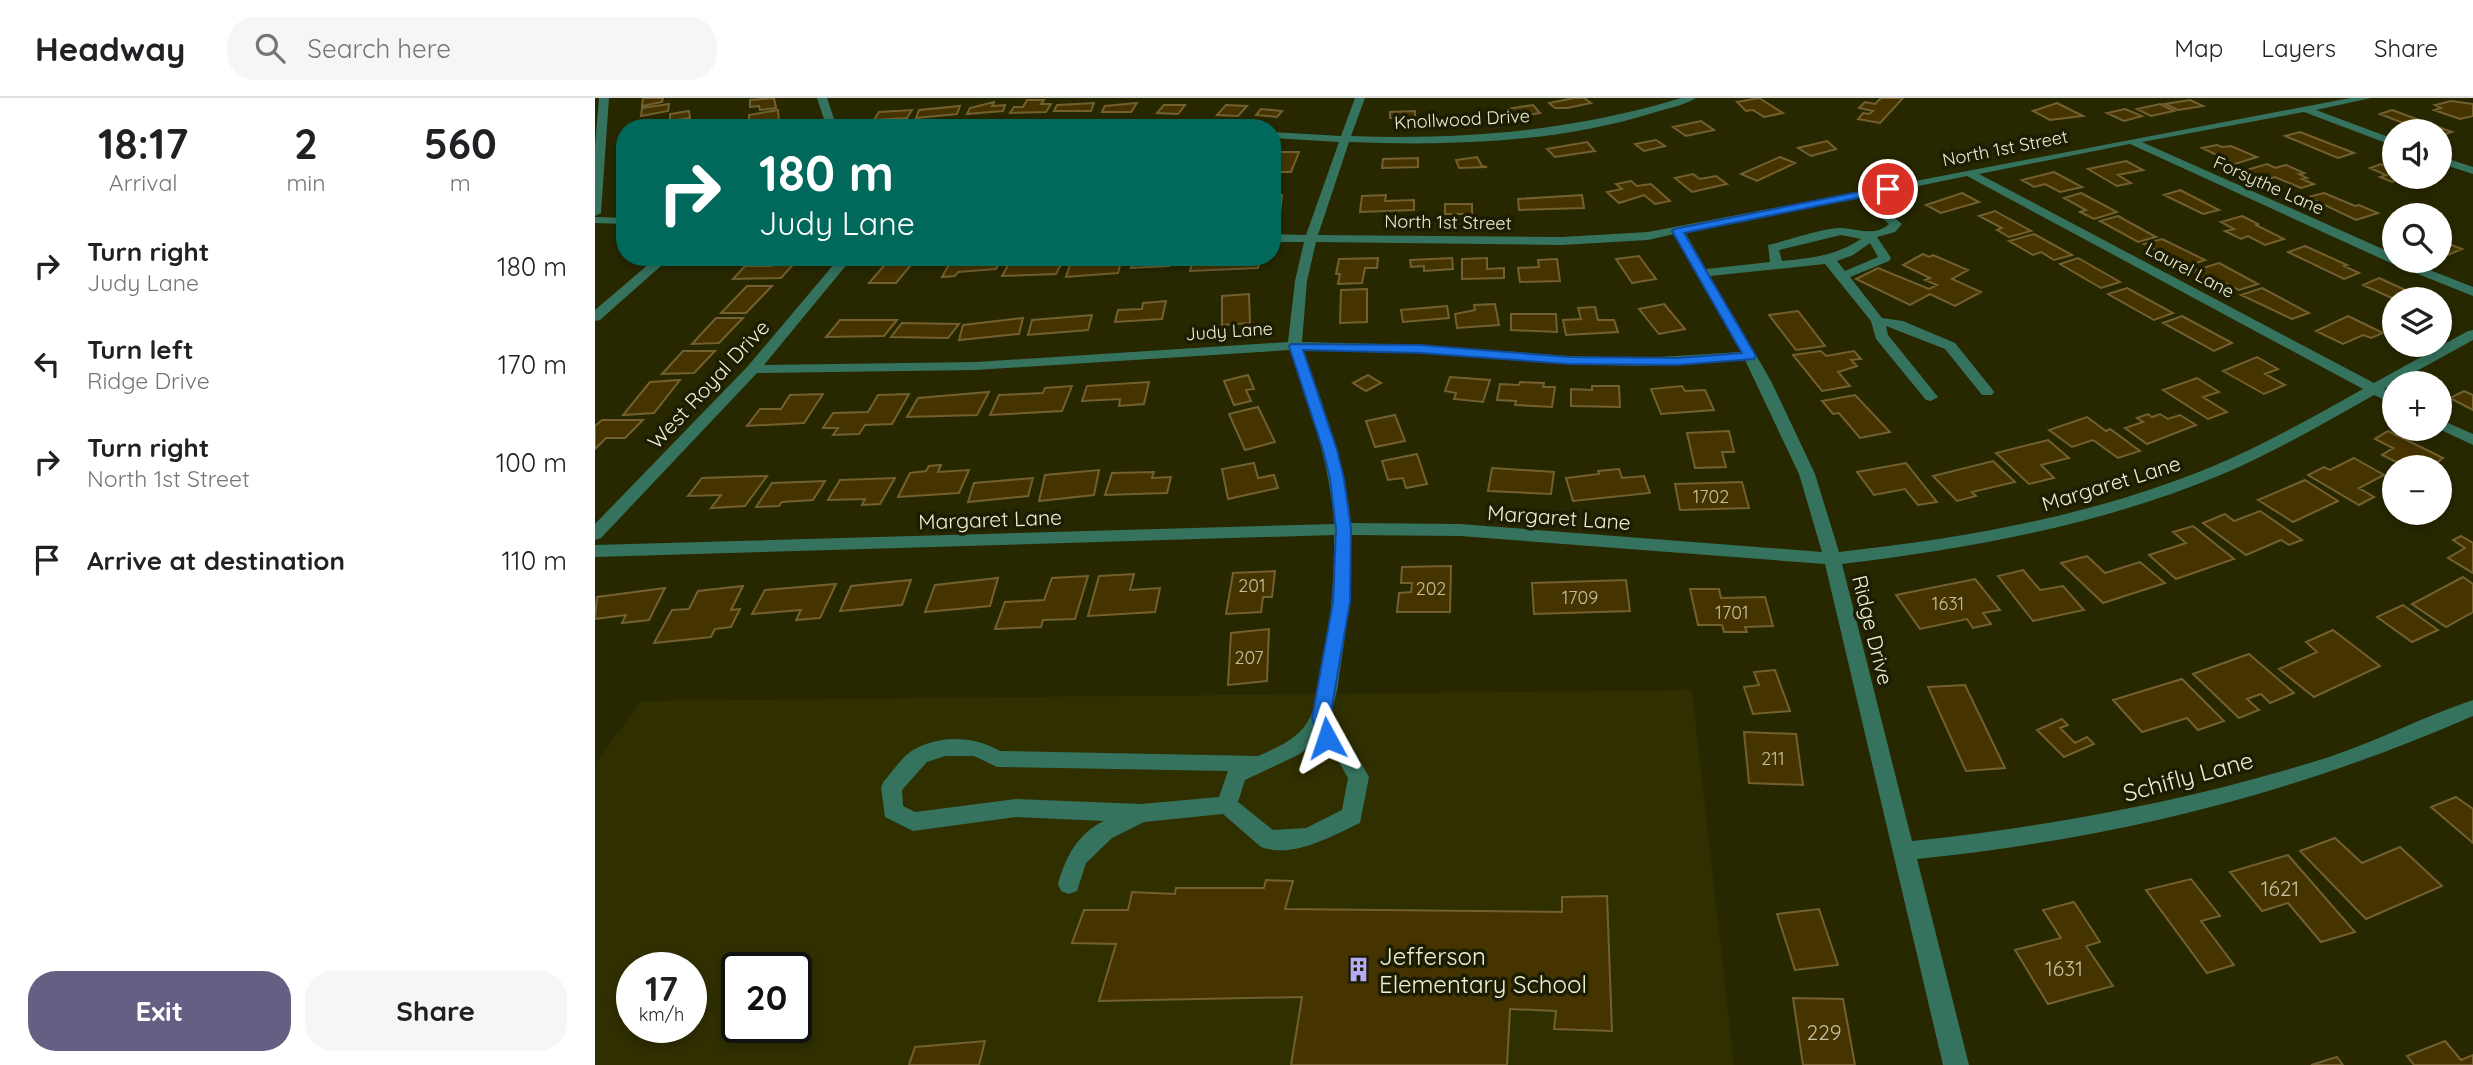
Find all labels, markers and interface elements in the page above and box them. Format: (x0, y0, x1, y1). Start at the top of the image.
search box (227, 17, 717, 80)
text: Headway (35, 28, 185, 69)
icon: search (251, 29, 289, 67)
text: Search here (307, 32, 451, 65)
text: Map (2174, 33, 2223, 63)
text: Layers (2261, 33, 2336, 63)
text: Share (2374, 33, 2438, 63)
street label: Knollwood Drive (1394, 104, 1530, 134)
text: 18:17 (98, 117, 188, 170)
text: 2 (294, 117, 318, 170)
text: 560 (424, 117, 497, 170)
map controls (2382, 119, 2452, 525)
button: sound (2382, 119, 2452, 189)
street label: North 1st Street (1940, 125, 2070, 171)
text: 180 m (759, 142, 894, 203)
icon: right (644, 147, 735, 238)
street label: Forsythe Lane (2210, 150, 2328, 220)
pin (1858, 159, 1918, 219)
text: Arrival (109, 168, 178, 197)
text: min (286, 168, 326, 197)
text: m (450, 168, 471, 197)
icon: arrive (1869, 170, 1907, 208)
text: Judy Lane (759, 203, 915, 243)
button: search (2382, 203, 2452, 273)
street label: North 1st Street (1384, 209, 1512, 235)
text: Turn right (87, 235, 209, 268)
street label: Laurel Lane (2142, 237, 2238, 303)
icon: right (28, 247, 66, 285)
text: 180 m (497, 250, 567, 283)
text: Judy Lane (87, 268, 199, 297)
button: layers (2382, 287, 2452, 357)
street label: West Royal Drive (642, 314, 774, 454)
street label: Judy Lane (1184, 316, 1274, 346)
text: Turn left (87, 333, 194, 366)
icon: left (28, 345, 66, 383)
text: 170 m (498, 348, 567, 381)
text: Ridge Drive (87, 366, 210, 395)
button: + (2382, 371, 2452, 441)
text: Turn right (87, 431, 209, 464)
icon: right (28, 443, 66, 481)
text: 100 m (496, 446, 567, 479)
street label: Margaret Lane (2038, 450, 2184, 516)
button: − (2382, 455, 2452, 525)
text: North 1st Street (87, 464, 250, 493)
house number: 1702 (1693, 485, 1729, 508)
street label: Margaret Lane (1486, 499, 1632, 535)
street label: Margaret Lane (918, 503, 1062, 535)
icon: arrive (28, 541, 66, 579)
text: Arrive at destination (87, 544, 345, 577)
text: 110 m (501, 544, 567, 577)
street label: Ridge Drive (1847, 572, 1899, 688)
house number: 201 (1238, 574, 1266, 597)
house number: 202 (1416, 577, 1446, 600)
house number: 1709 (1562, 586, 1598, 609)
house number: 1631 (1932, 592, 1964, 615)
house number: 1701 (1715, 601, 1749, 624)
house number: 207 (1235, 646, 1263, 669)
position arrow (1290, 701, 1364, 775)
street label: Schifly Lane (2120, 744, 2256, 808)
house number: 211 (1761, 747, 1785, 770)
house number: 1621 (2261, 875, 2299, 901)
place label: Jefferson Elementary School (1379, 941, 1587, 999)
speed limit sign: 20 (721, 952, 812, 1043)
house number: 1631 (2045, 955, 2083, 981)
building icon: Jefferson Elementary School (1345, 956, 1373, 984)
text: 17 (645, 966, 678, 1010)
button: Exit (28, 971, 291, 1051)
button: Share (305, 971, 567, 1051)
text: km/h (639, 1003, 684, 1026)
house number: 229 (1807, 1019, 1842, 1045)

